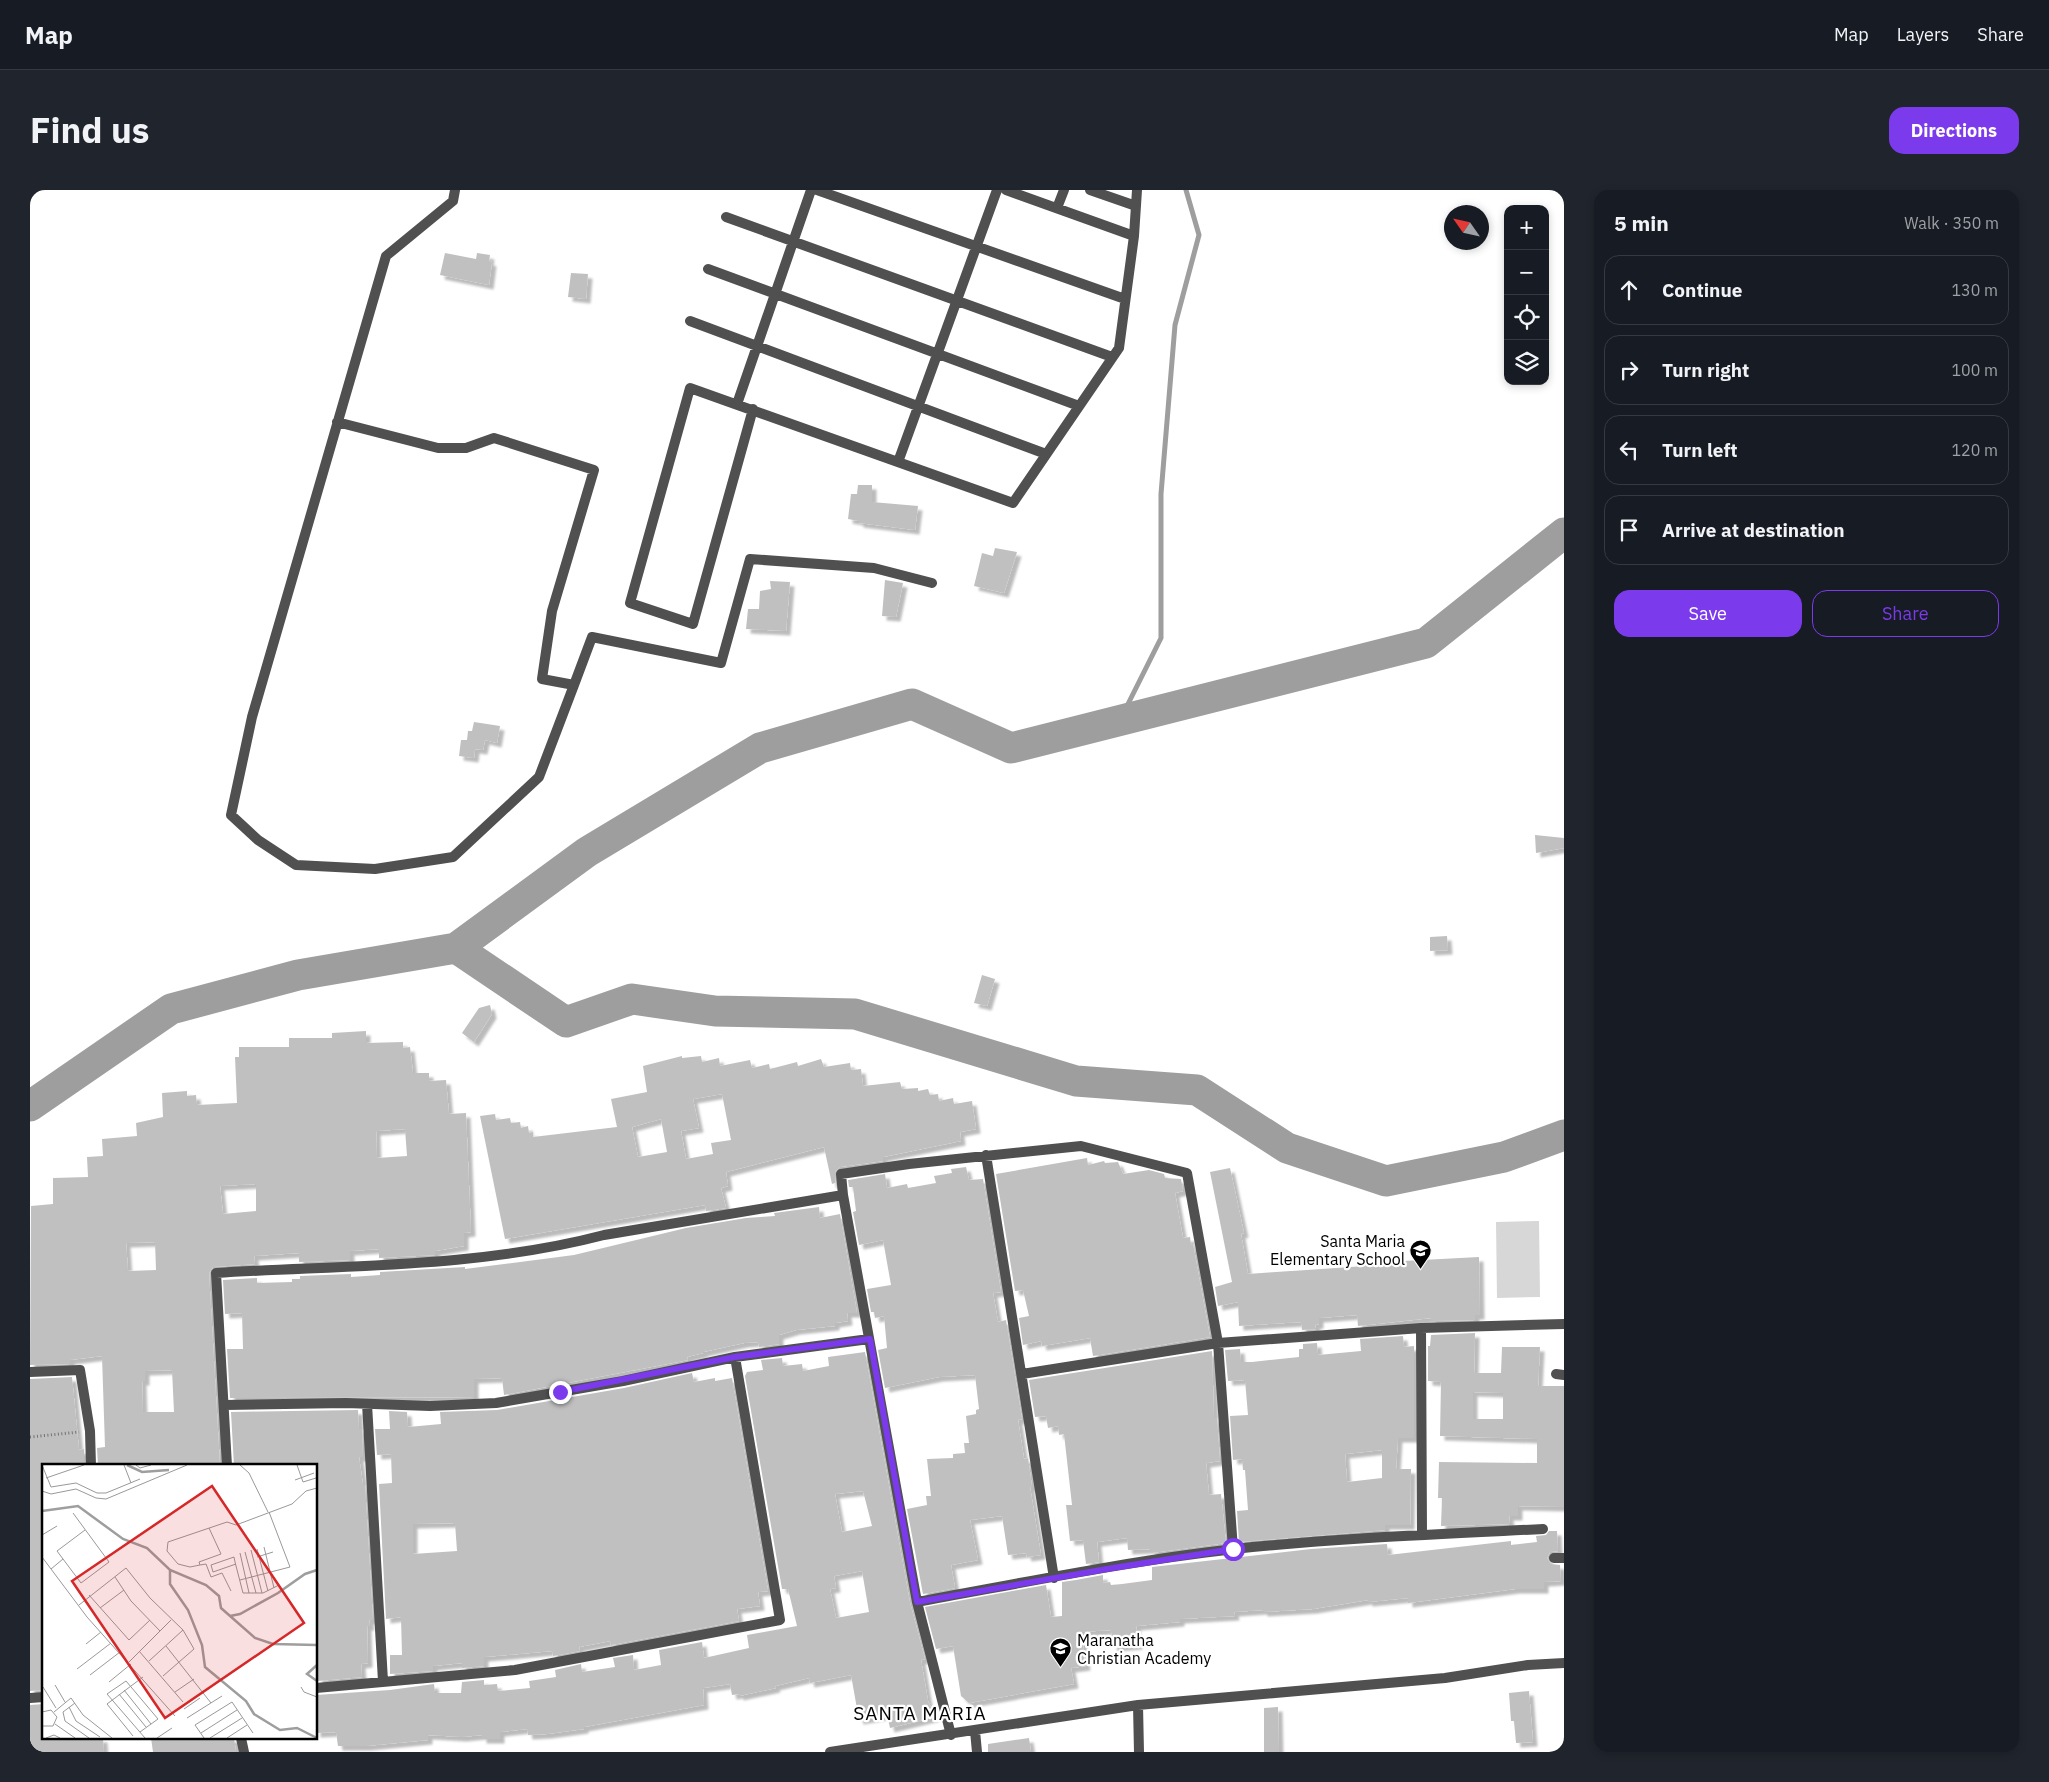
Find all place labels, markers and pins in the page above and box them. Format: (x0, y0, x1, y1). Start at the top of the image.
place label: Santa Maria Elementary School (1270, 1231, 1405, 1269)
school or university icon: Santa Maria Elementary School (1409, 1238, 1433, 1269)
place label: Maranatha Christian Academy (1077, 1630, 1211, 1668)
school or university icon: Maranatha Christian Academy (1049, 1637, 1073, 1668)

